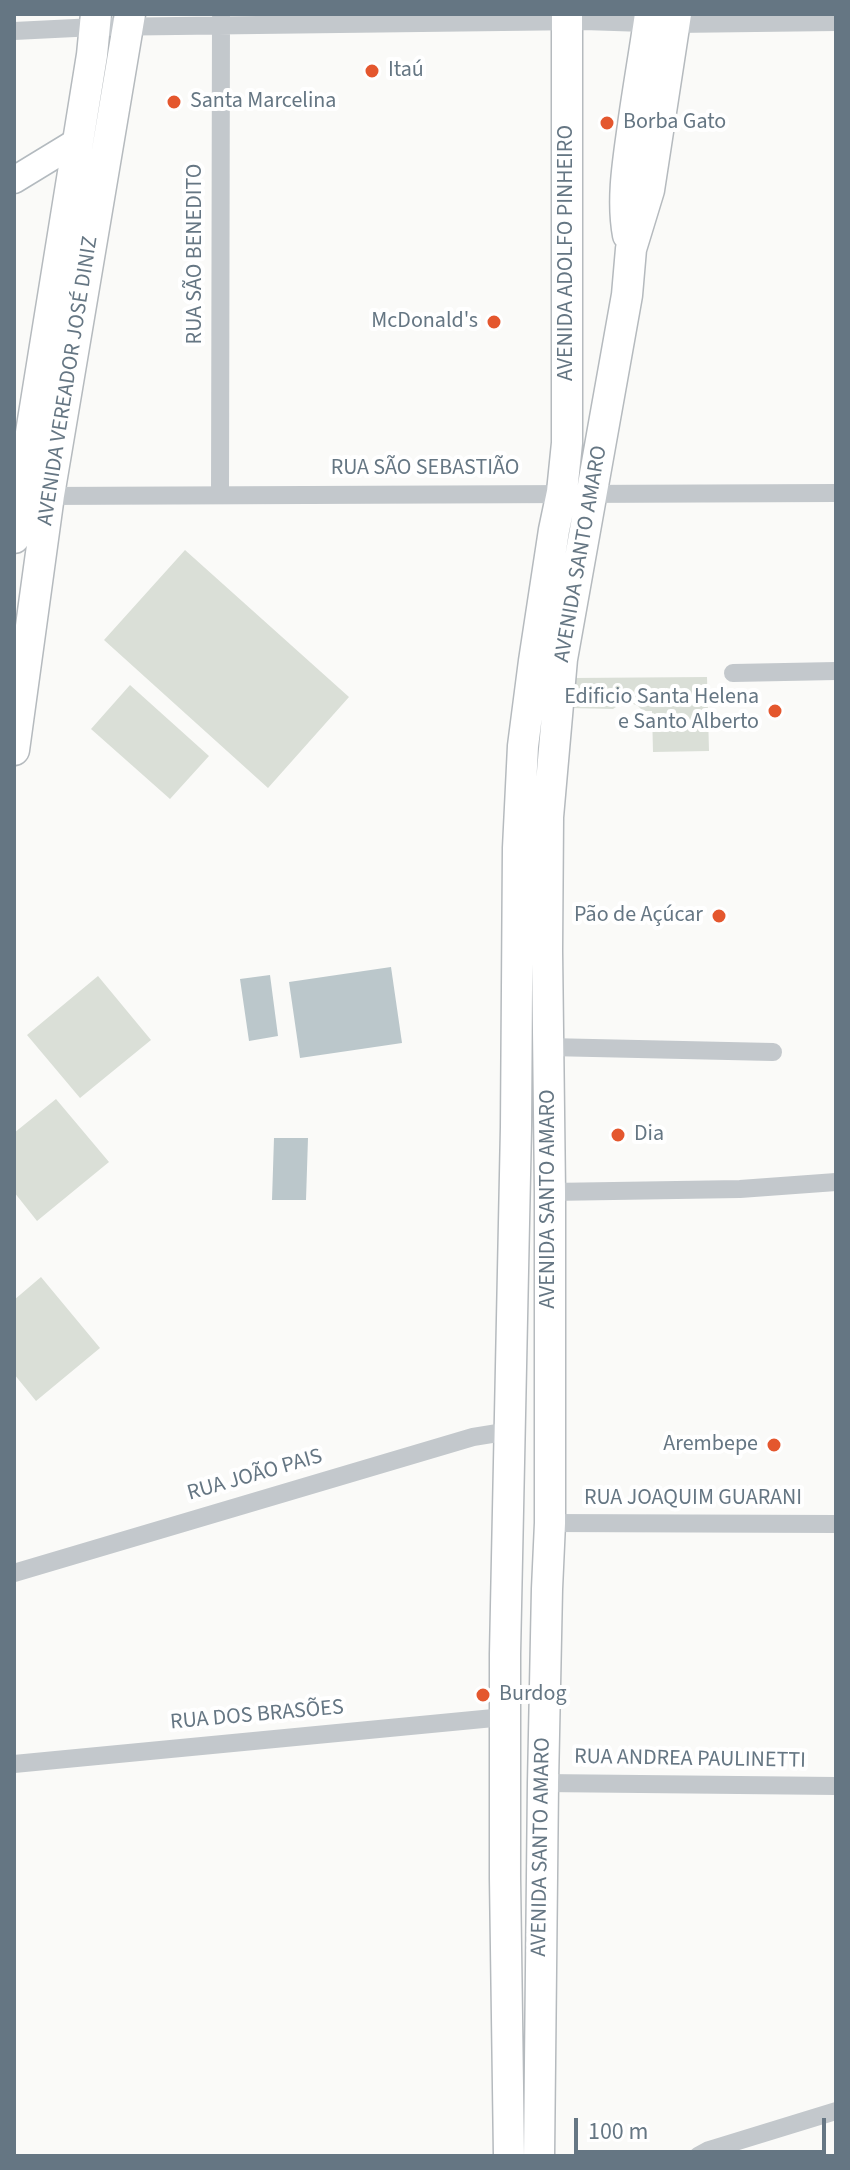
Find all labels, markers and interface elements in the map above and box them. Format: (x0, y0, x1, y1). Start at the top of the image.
place label: Itaú (388, 58, 424, 84)
marker: Itaú (363, 62, 381, 80)
place label: Santa Marcelina (190, 89, 336, 115)
marker: Santa Marcelina (165, 93, 183, 111)
place label: Borba Gato (623, 110, 726, 136)
marker: Borba Gato (598, 114, 616, 132)
street label: AVENIDA ADOLFO PINHEIRO (554, 125, 580, 381)
street label: RUA SÃO BENEDITO (183, 164, 209, 344)
street label: AVENIDA VEREADOR JOSÉ DINIZ (33, 235, 105, 527)
place label: McDonald's (371, 309, 478, 335)
marker: McDonald's (485, 313, 503, 331)
street label: AVENIDA SANTO AMARO (550, 444, 614, 664)
street label: RUA SÃO SEBASTIÃO (331, 456, 519, 482)
place label: Edificio Santa Helena e Santo Alberto (564, 685, 759, 736)
marker: Edificio Santa Helena e Santo Alberto (766, 702, 784, 720)
place label: Pão de Açúcar (574, 903, 703, 929)
marker: Pão de Açúcar (710, 907, 728, 925)
street label: AVENIDA SANTO AMARO (536, 1089, 562, 1309)
place label: Dia (634, 1122, 664, 1148)
marker: Dia (609, 1126, 627, 1144)
place label: Arembepe (663, 1432, 758, 1458)
marker: Arembepe (765, 1436, 783, 1454)
street label: RUA JOÃO PAIS (184, 1444, 326, 1508)
street label: RUA JOAQUIM GUARANI (584, 1486, 802, 1512)
place label: Burdog (499, 1682, 567, 1708)
marker: Burdog (474, 1686, 492, 1704)
street label: RUA DOS BRASÕES (169, 1695, 345, 1737)
street label: AVENIDA SANTO AMARO (527, 1737, 557, 1957)
street label: RUA ANDREA PAULINETTI (574, 1745, 806, 1775)
scale bar (578, 2102, 830, 2152)
text: 100 m (588, 2114, 648, 2149)

